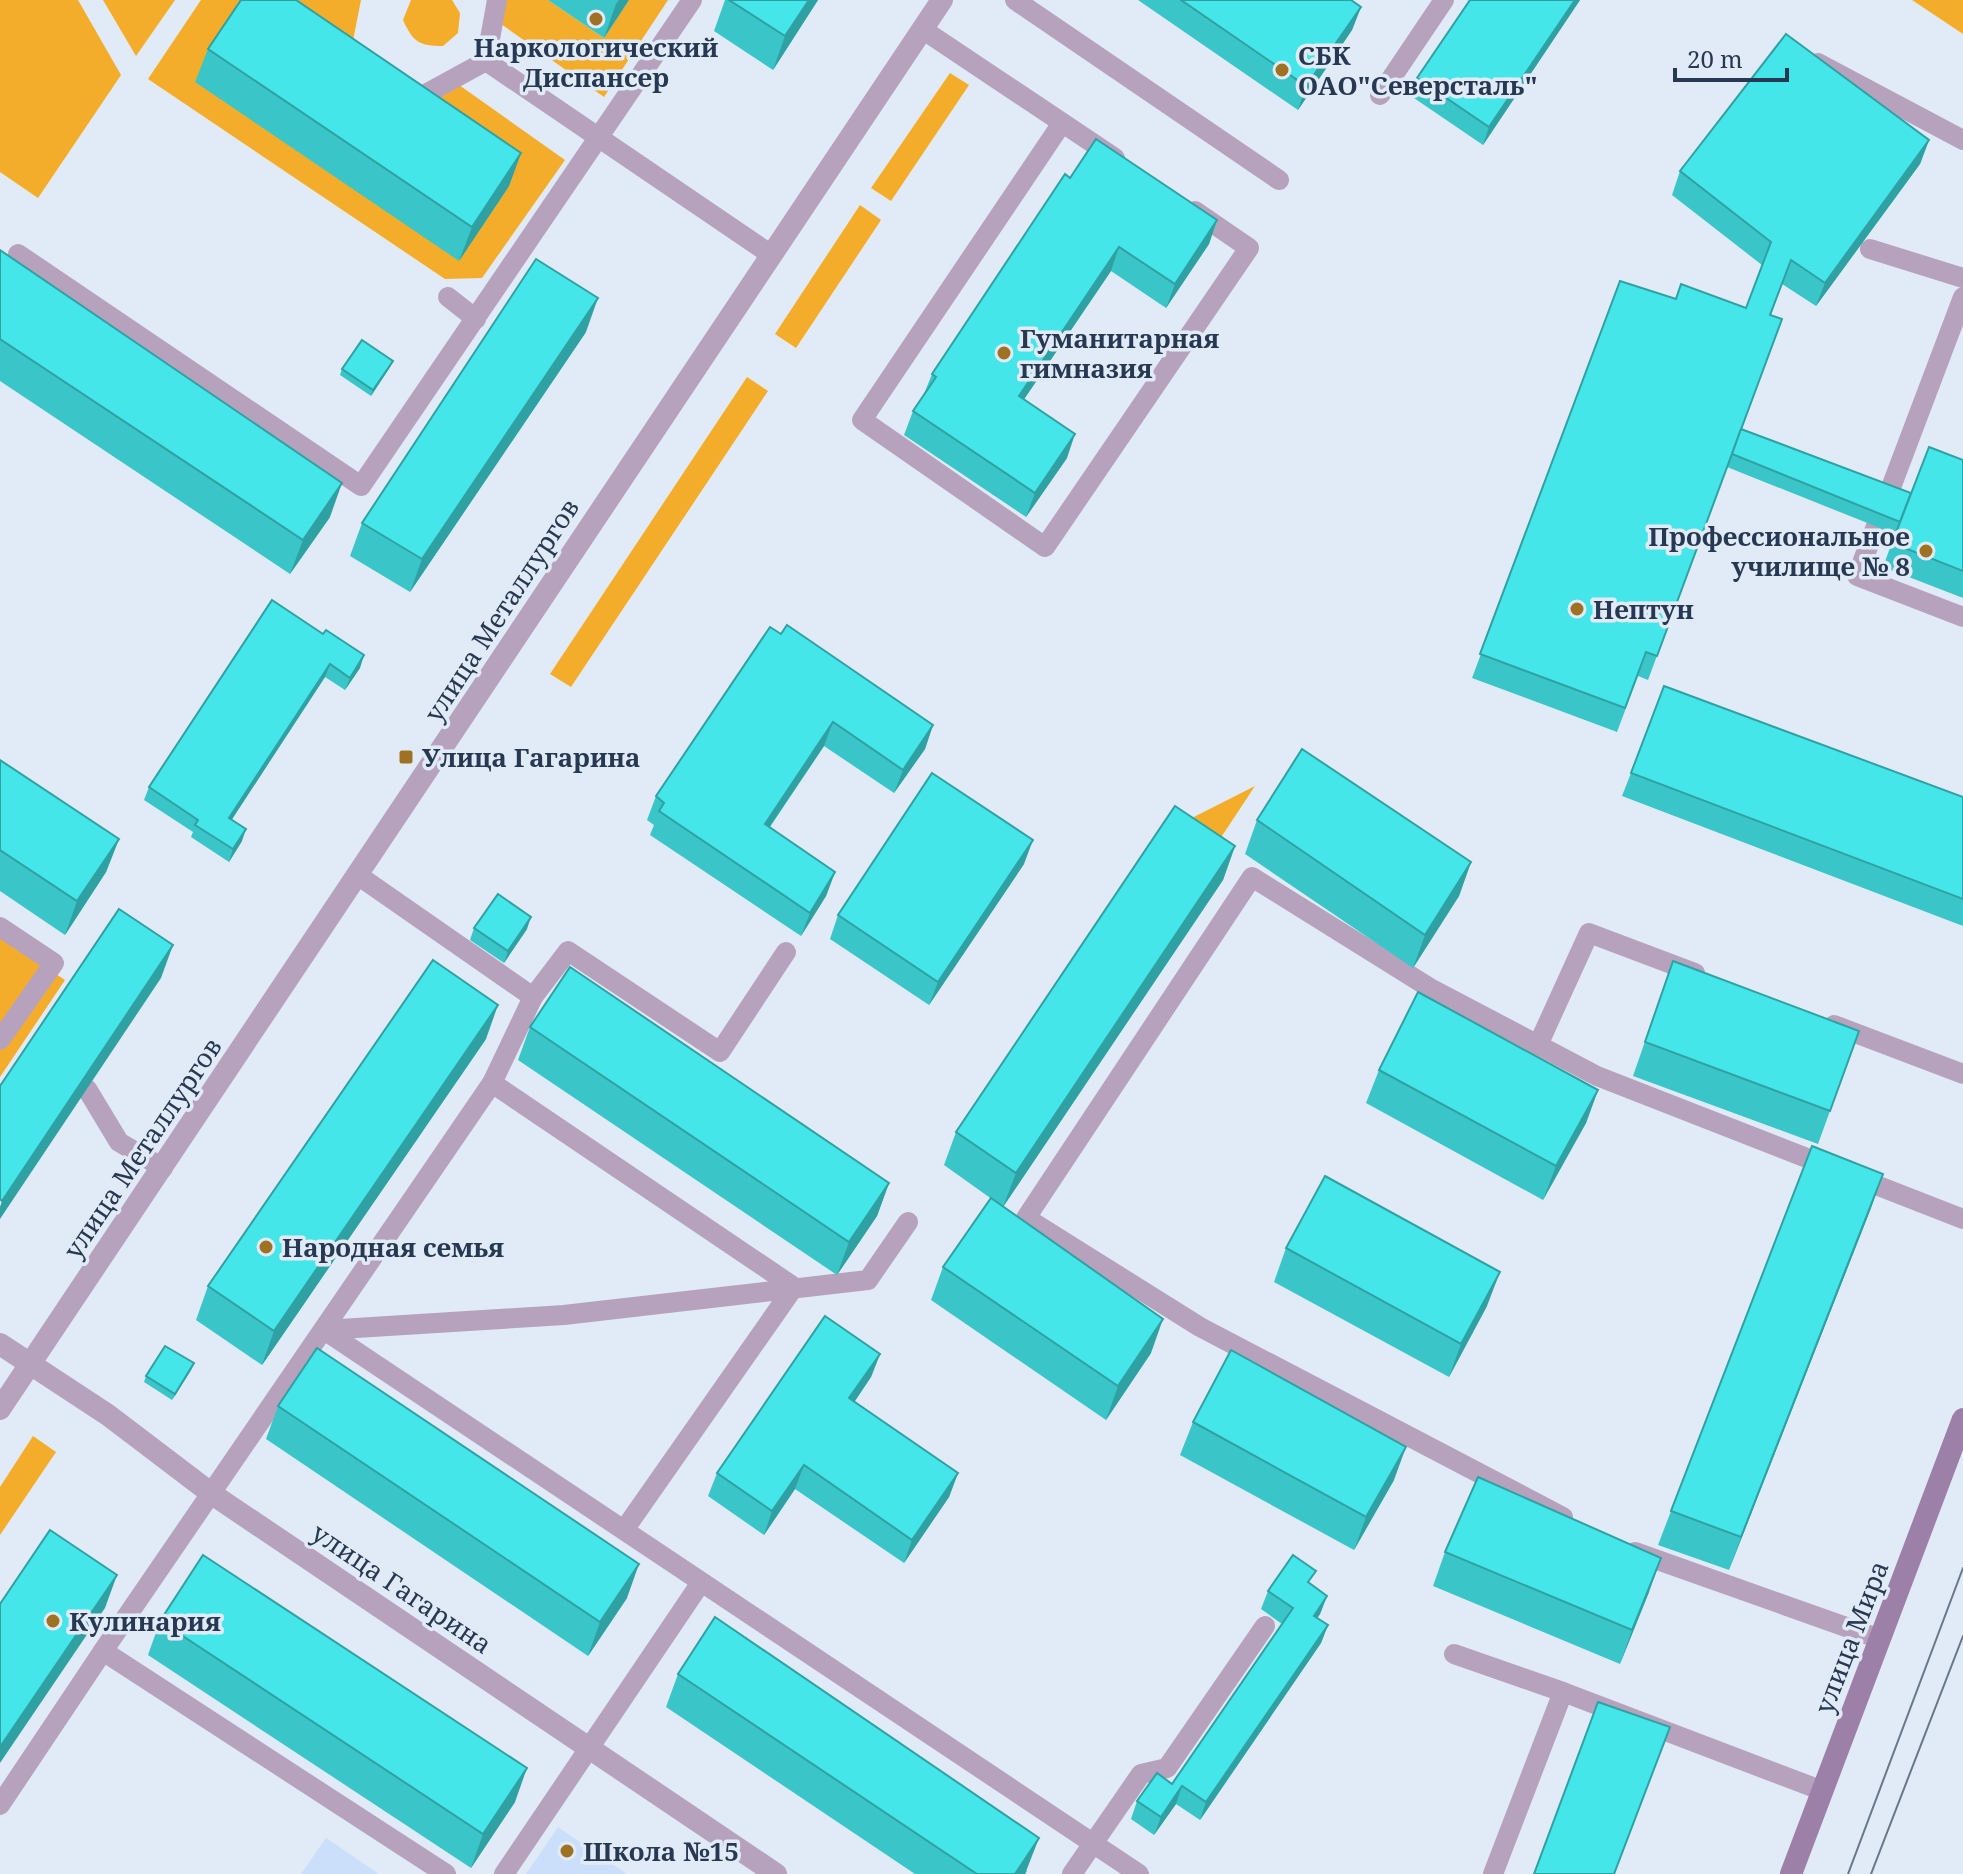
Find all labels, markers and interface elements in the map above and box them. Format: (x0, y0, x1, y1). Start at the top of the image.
marker: Наркологический Диспансер (587, 10, 605, 28)
place label: Наркологический Диспансер (474, 29, 719, 95)
scale bar (1675, 32, 1787, 82)
place label: СБК ОАО"Северсталь" (1298, 37, 1538, 103)
text: 20 m (1687, 42, 1743, 75)
marker: СБК ОАО"Северсталь" (1273, 61, 1291, 79)
place label: Гуманитарная гимназия (1020, 320, 1220, 386)
marker: Гуманитарная гимназия (995, 344, 1013, 362)
street label: улица Металлургов (415, 491, 587, 729)
place label: Профессиональное училище № 8 (1648, 518, 1910, 584)
marker: Профессиональное училище № 8 (1917, 542, 1935, 560)
place label: Нептун (1593, 591, 1694, 627)
marker: Нептун (1568, 600, 1586, 618)
place label: Улица Гагарина (422, 739, 640, 775)
marker: Улица Гагарина (397, 748, 415, 766)
street label: улица Металлургов (55, 1030, 229, 1266)
place label: Народная семья (282, 1229, 504, 1265)
marker: Народная семья (257, 1238, 275, 1256)
street label: улица Гагарина (305, 1514, 499, 1662)
street label: улица Мира (1805, 1555, 1897, 1719)
place label: Кулинария (69, 1603, 221, 1639)
marker: Кулинария (44, 1612, 62, 1630)
place label: Школа №15 (583, 1833, 739, 1869)
marker: Школа №15 (558, 1842, 576, 1860)

